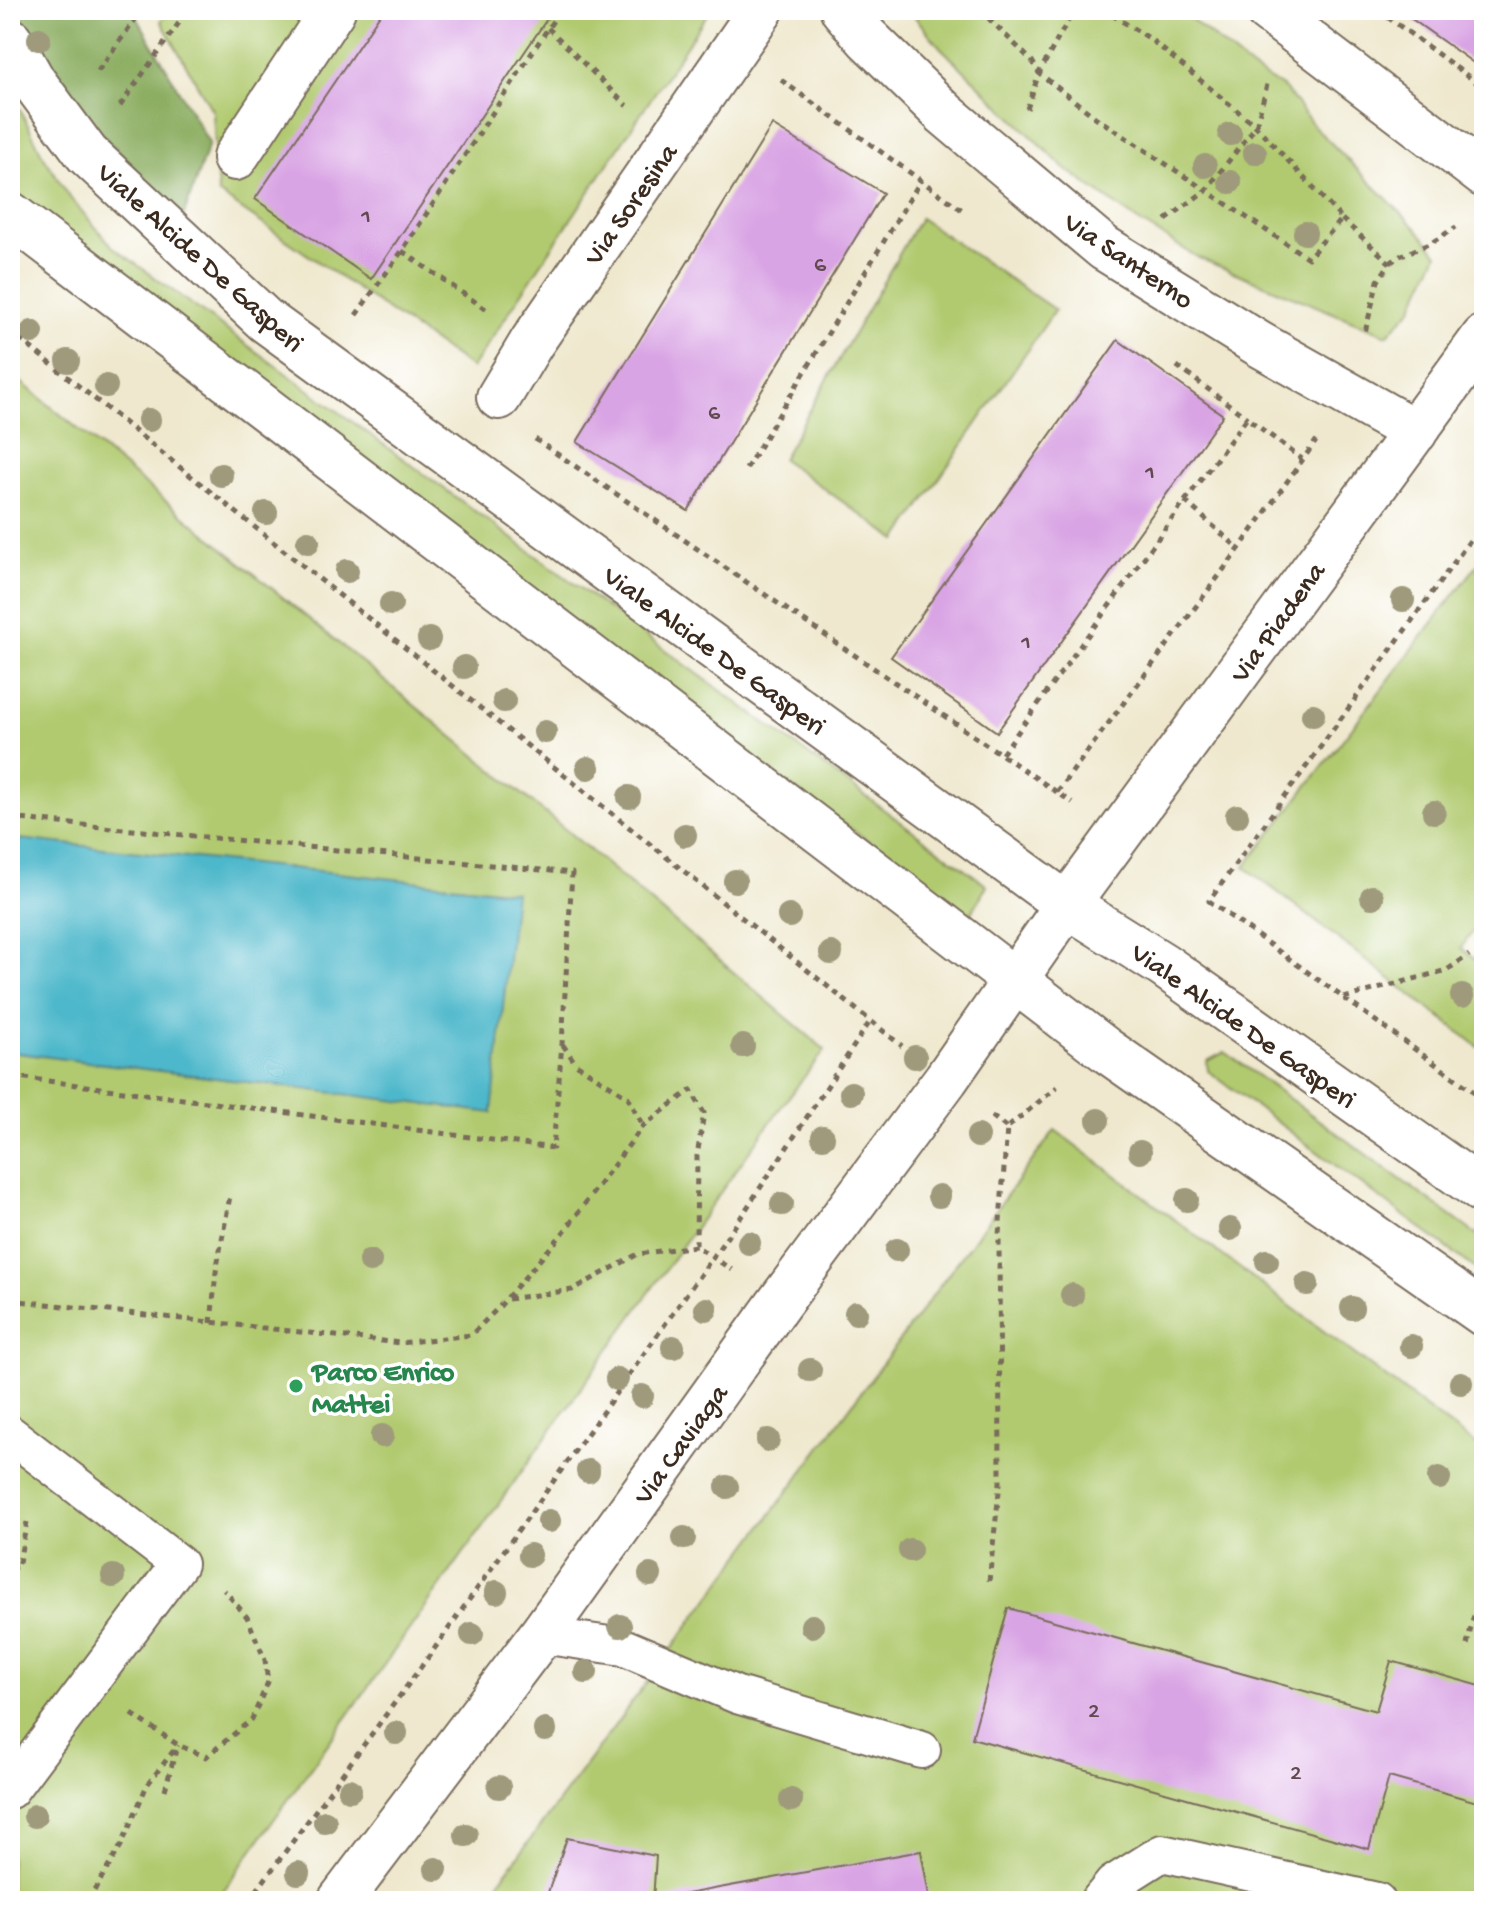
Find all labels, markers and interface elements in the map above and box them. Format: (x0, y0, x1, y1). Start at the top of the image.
street label: Via Soresina (578, 137, 687, 274)
street label: Viale Alcide De Gasperi (88, 157, 309, 361)
house number: 1 (360, 203, 371, 232)
street label: Via Santerno (1056, 207, 1199, 318)
house number: 6 (814, 252, 827, 281)
house number: 6 (708, 400, 721, 429)
house number: 1 (1144, 459, 1155, 488)
street label: Via Piadena (1224, 556, 1335, 691)
street label: Viale Alcide De Gasperi (595, 560, 831, 745)
house number: 1 (1020, 629, 1031, 658)
street label: Viale Alcide De Gasperi (1123, 937, 1361, 1118)
place label: Parco Enrico Mattei (310, 1358, 455, 1423)
marker: Parco Enrico Mattei (287, 1377, 305, 1395)
street label: Via Caviaga (628, 1378, 738, 1513)
house number: 2 (1088, 1698, 1100, 1727)
house number: 2 (1290, 1760, 1302, 1789)

